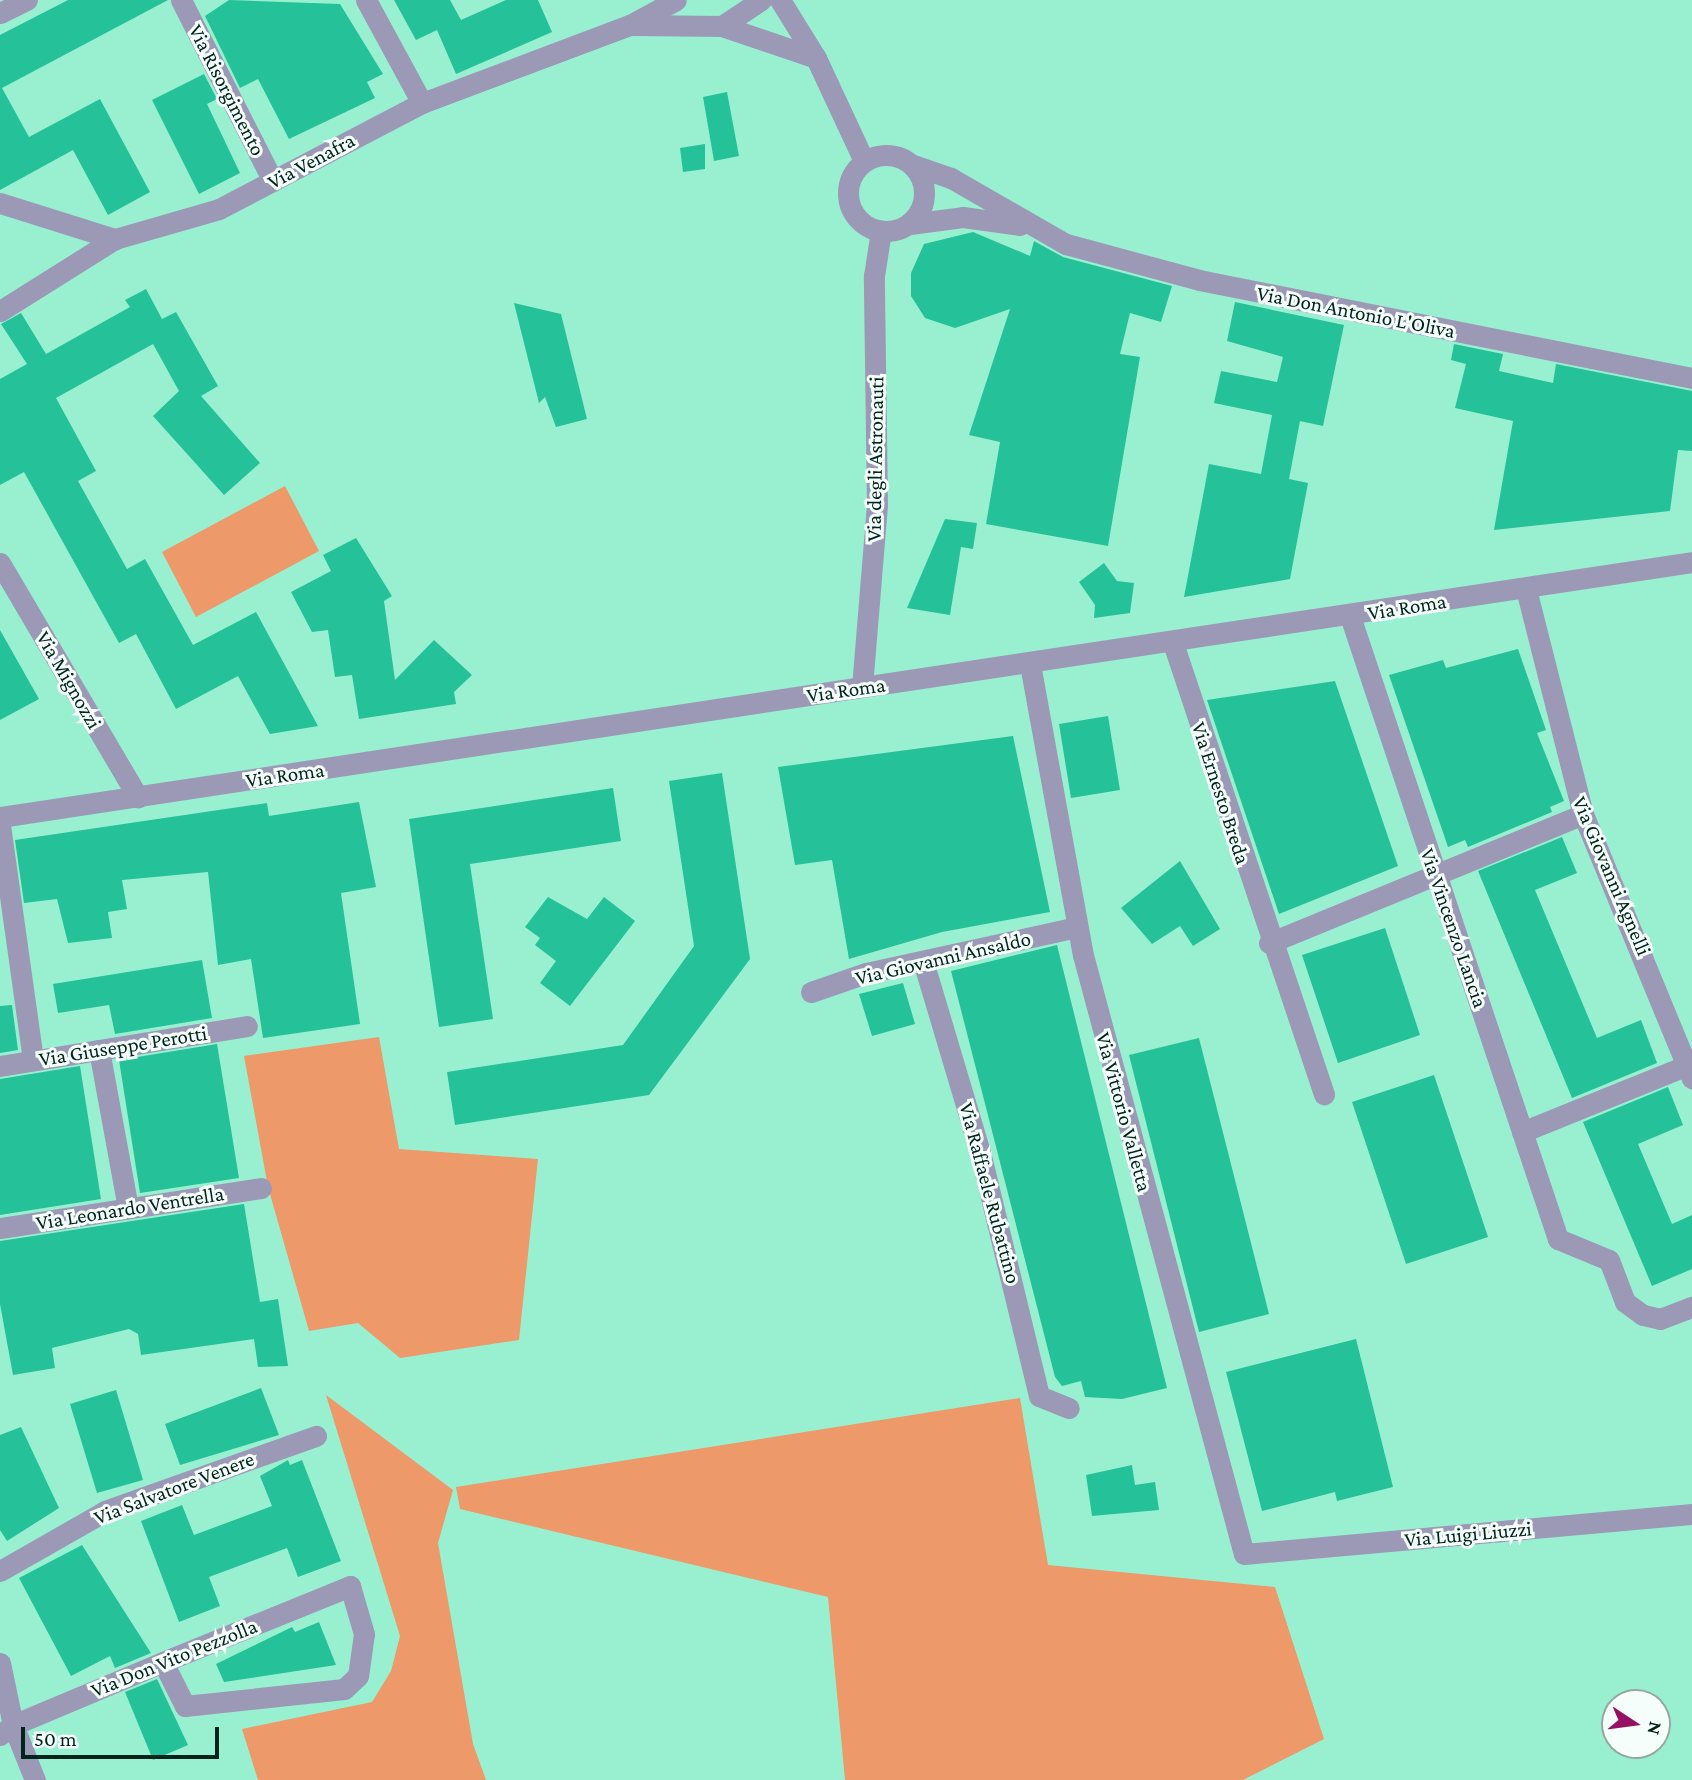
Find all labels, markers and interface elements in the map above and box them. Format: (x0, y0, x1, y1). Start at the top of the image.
street label: Via Risorgimento (183, 20, 271, 160)
street label: Via Venafra (263, 128, 359, 194)
street label: Via Don Antonio L'Oliva (1255, 280, 1457, 344)
street label: Via degli Astronauti (861, 376, 889, 542)
street label: Via Roma (1366, 588, 1448, 626)
street label: Via Mignozzi (31, 627, 107, 733)
street label: Via Roma (805, 672, 887, 708)
street label: Via Ernesto Breda (1186, 719, 1256, 867)
street label: Via Roma (244, 757, 326, 793)
street label: Via Giovanni Agnelli (1567, 793, 1657, 959)
street label: Via Vincenzo Lancia (1415, 845, 1493, 1011)
street label: Via Giovanni Ansaldo (853, 926, 1033, 990)
street label: Via Giuseppe Perotti (37, 1020, 209, 1072)
street label: Via Vittorio Valletta (1091, 1030, 1157, 1194)
street label: Via Raffaele Rubattino (954, 1100, 1026, 1286)
street label: Via Leonardo Ventrella (34, 1181, 226, 1235)
street label: Via Salvatore Venere (90, 1446, 258, 1530)
street label: Via Luigi Liuzzi (1403, 1516, 1533, 1552)
street label: Via Don Vito Pezzolla (87, 1613, 261, 1703)
north arrow (1601, 1689, 1671, 1759)
scale bar (24, 1714, 222, 1758)
text: N (1643, 1720, 1667, 1737)
text: 50 m (34, 1727, 77, 1751)

